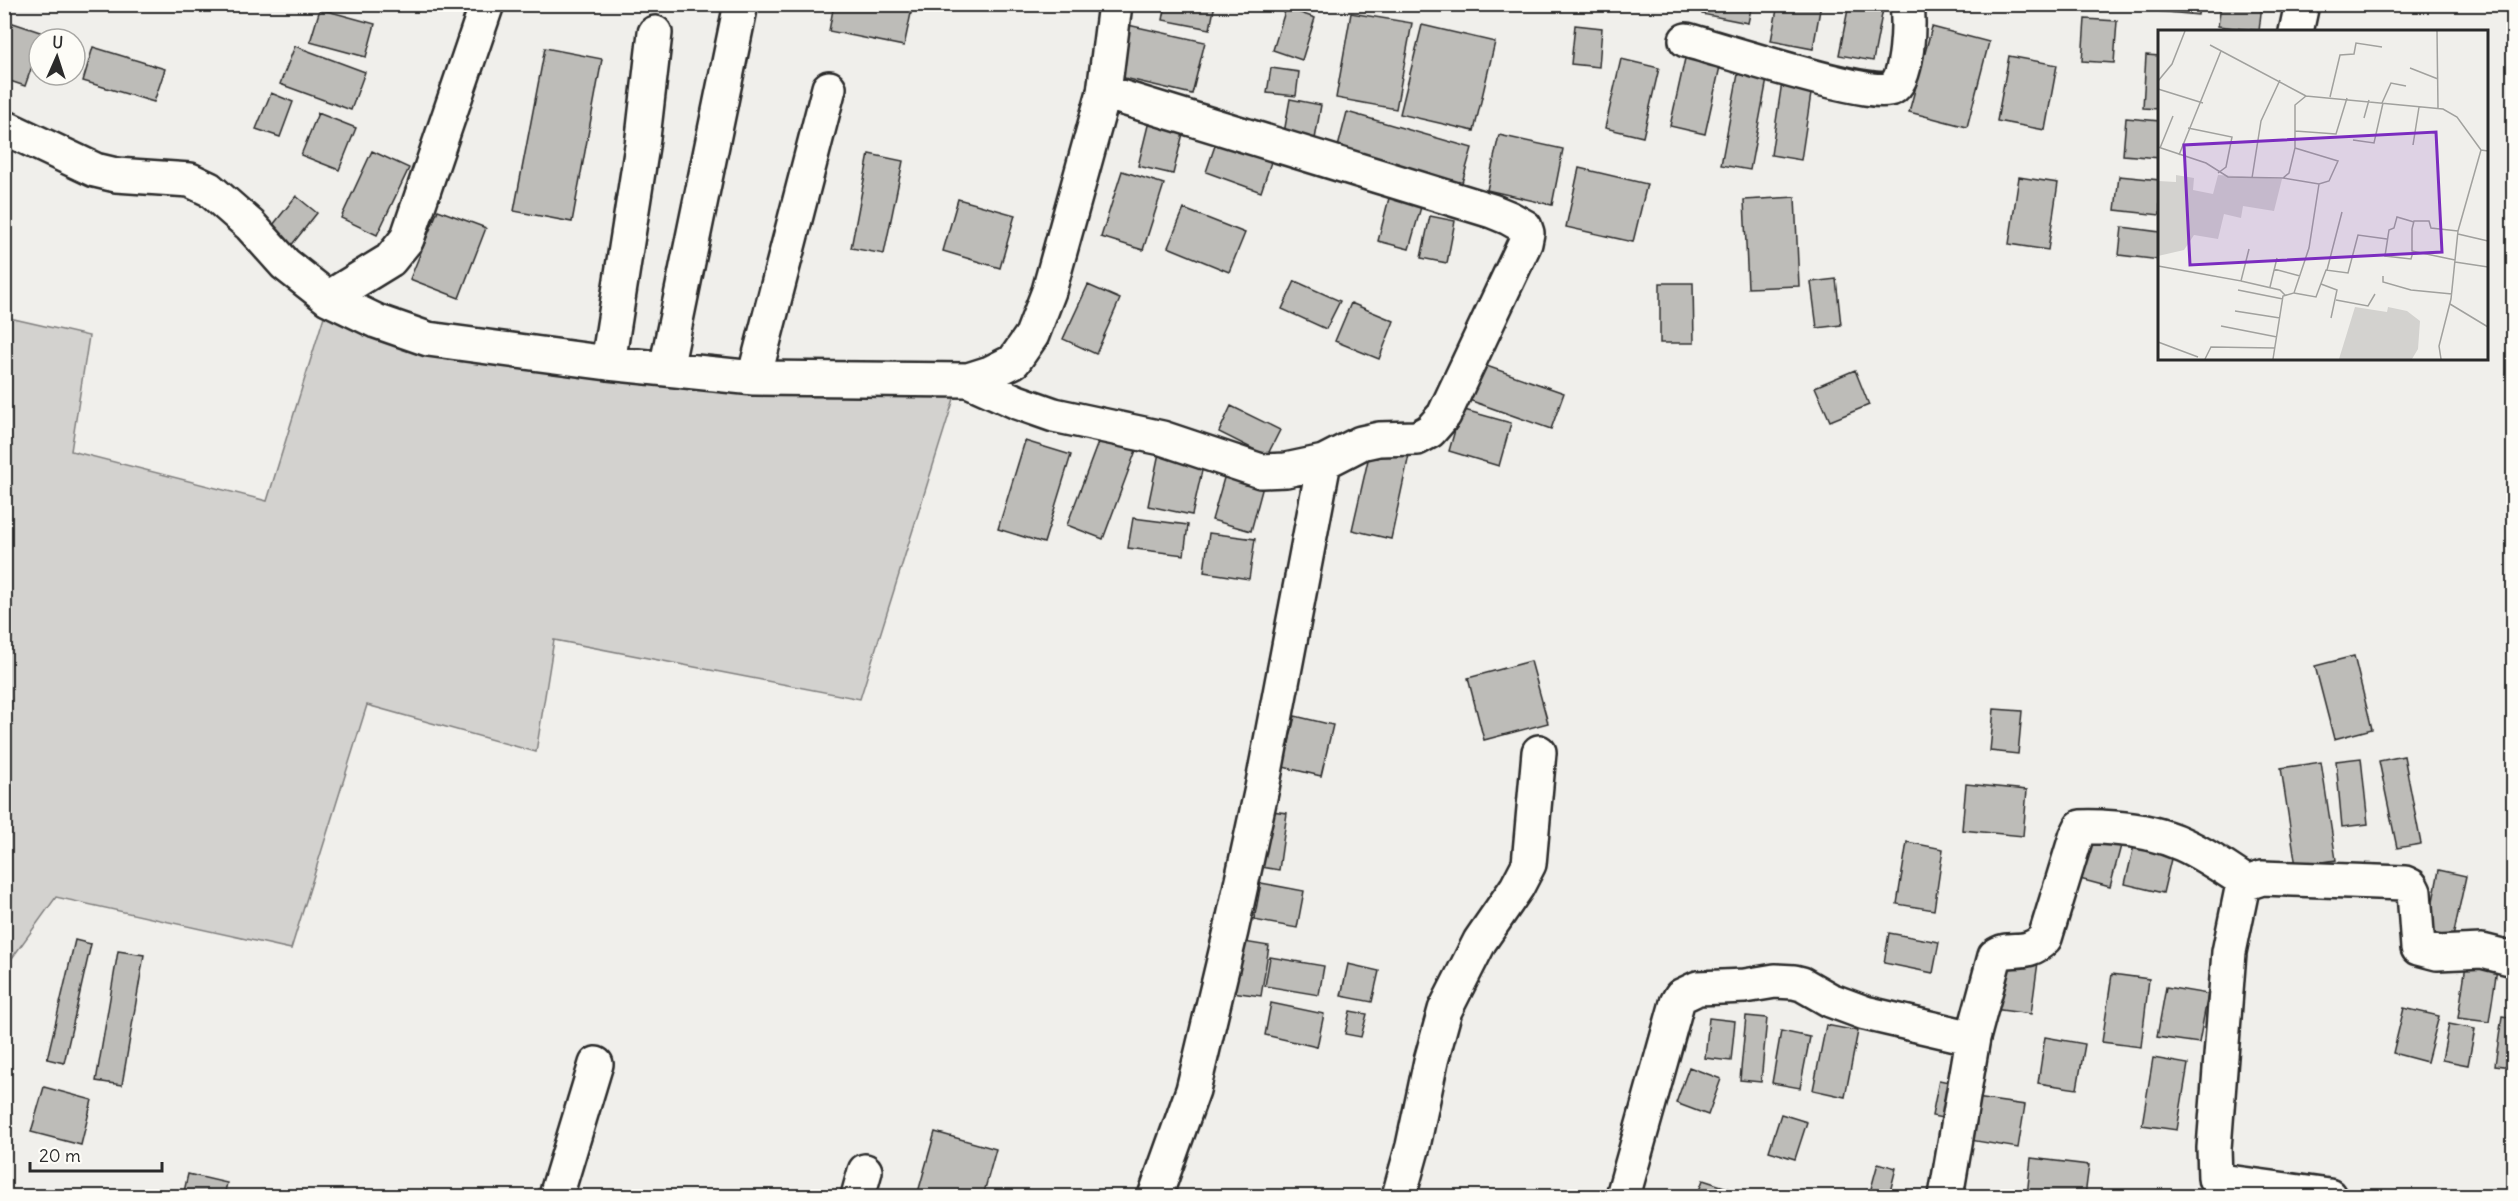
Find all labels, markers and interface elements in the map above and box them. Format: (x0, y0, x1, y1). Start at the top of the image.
north arrow (27, 27, 87, 87)
inset map (2158, 30, 2488, 360)
text: U (52, 32, 64, 52)
scale bar (30, 1135, 162, 1173)
text: 20 m (39, 1144, 81, 1167)

